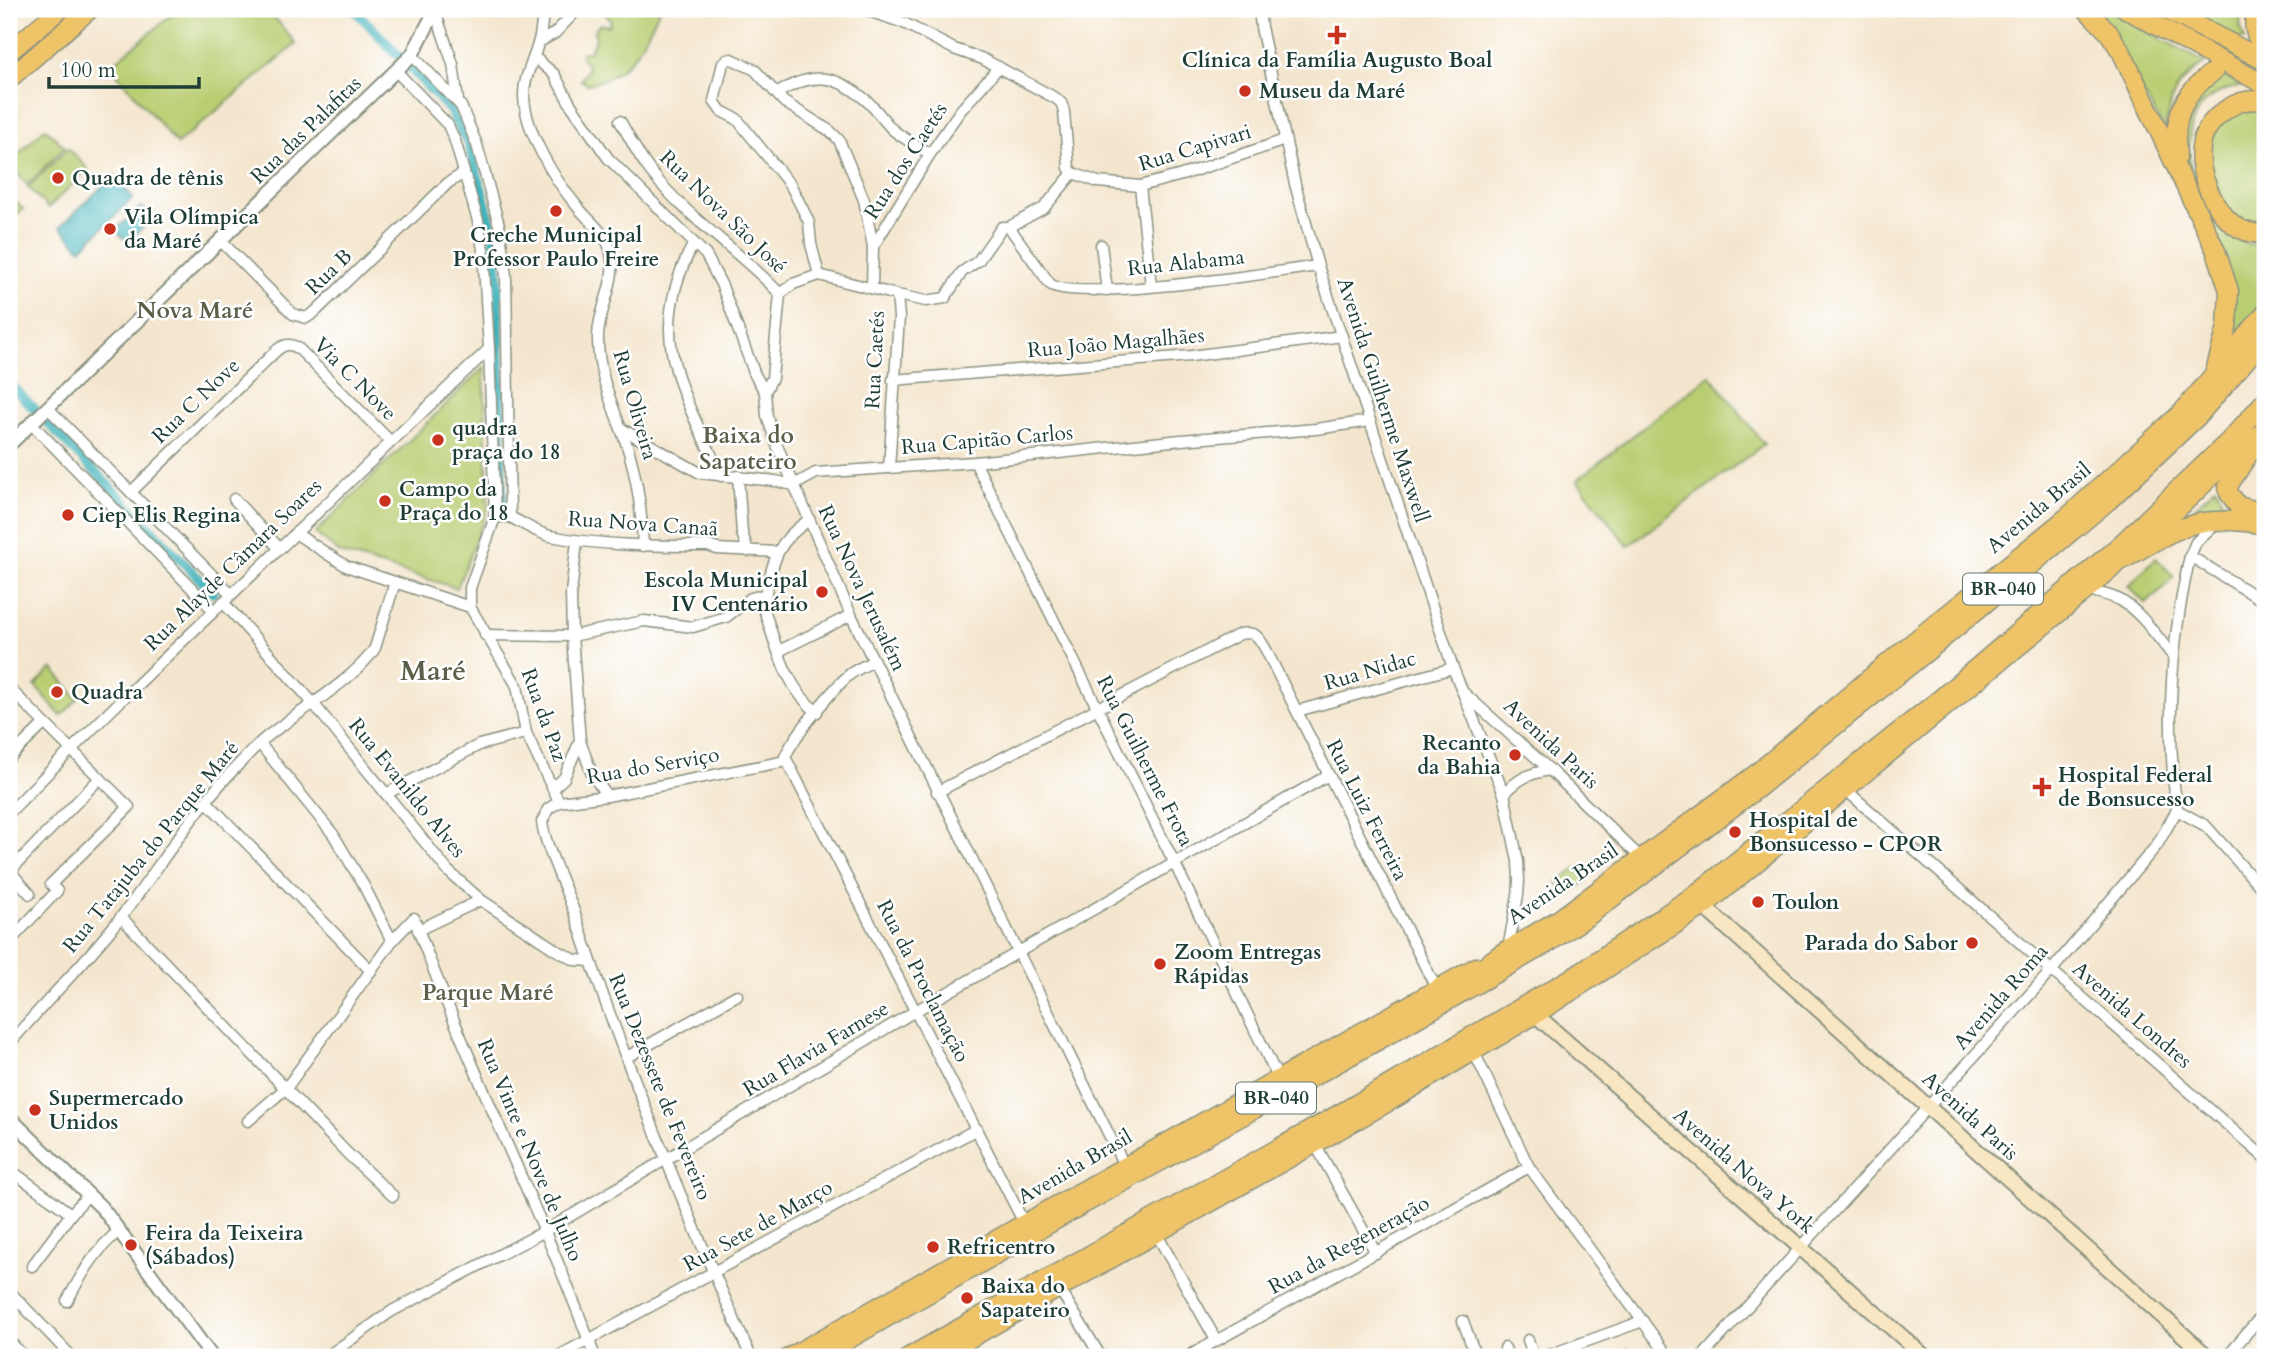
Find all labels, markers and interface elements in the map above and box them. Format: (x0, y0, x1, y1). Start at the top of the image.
marker: Clínica da Família Augusto Boal (1327, 25, 1347, 45)
scale bar (49, 46, 200, 90)
place label: Clínica da Família Augusto Boal (1182, 46, 1492, 75)
text: 100 m (60, 56, 116, 85)
street label: Rua das Palafitas (244, 69, 368, 191)
place label: Museu da Maré (1259, 77, 1405, 106)
marker: Museu da Maré (1237, 83, 1253, 99)
street label: Rua dos Caetés (857, 97, 955, 225)
street label: Rua Capivari (1135, 117, 1255, 179)
street label: Rua Nova São José (653, 144, 793, 280)
place label: Quadra de tênis (72, 164, 224, 193)
marker: Quadra de tênis (50, 170, 66, 186)
place label: Vila Olímpica da Maré (124, 203, 260, 256)
marker: Creche Municipal Professor Paulo Freire (548, 203, 564, 219)
marker: Vila Olímpica da Maré (102, 221, 118, 237)
place label: Creche Municipal Professor Paulo Freire (453, 221, 659, 274)
street label: Rua B (299, 242, 359, 302)
street label: Rua Alabama (1126, 242, 1246, 284)
street label: Avenida Guilherme Maxwell (1330, 274, 1436, 526)
district label: Nova Maré (137, 295, 253, 326)
street label: Rua Caetés (858, 310, 892, 410)
street label: Rua João Magalhães (1026, 321, 1206, 365)
street label: Via C Nove (307, 331, 403, 427)
street label: Rua Oliveira (605, 347, 665, 463)
street label: Rua C Nove (146, 352, 246, 450)
place label: quadra praça do 18 (452, 414, 560, 467)
street label: Rua Capitão Carlos (900, 418, 1074, 462)
district label: Baixa do Sapateiro (699, 420, 797, 477)
marker: quadra praça do 18 (430, 432, 446, 448)
street label: Avenida Brasil (1981, 456, 2097, 560)
street label: Rua Alayde Câmara Soares (138, 472, 328, 658)
place label: Campo da Praça do 18 (399, 475, 509, 528)
marker: Campo da Praça do 18 (377, 493, 393, 509)
street label: Rua Nova Jerusalém (811, 500, 913, 676)
place label: Ciep Elis Regina (82, 501, 241, 530)
street label: Rua Nova Canaã (567, 504, 719, 544)
marker: Ciep Elis Regina (60, 507, 76, 523)
place label: Escola Municipal IV Centenário (644, 566, 808, 619)
road number: BR-040 (1963, 574, 2043, 604)
marker: Escola Municipal IV Centenário (814, 584, 830, 600)
street label: Rua Nidac (1321, 644, 1419, 698)
district label: Maré (400, 652, 466, 690)
street label: Rua da Paz (514, 664, 575, 766)
street label: Rua Guilherme Frota (1089, 670, 1201, 852)
place label: Quadra (71, 678, 144, 707)
marker: Quadra (49, 684, 65, 700)
street label: Avenida Paris (1497, 692, 1605, 796)
street label: Rua Evanildo Alves (342, 712, 472, 864)
place label: Recanto da Bahia (1417, 729, 1502, 782)
street label: Rua Luiz Ferreira (1319, 734, 1415, 886)
street label: Rua Tatajuba do Parque Maré (56, 735, 246, 959)
street label: Rua do Serviço (584, 740, 722, 792)
marker: Recanto da Bahia (1507, 747, 1523, 763)
place label: Hospital Federal de Bonsucesso (2058, 761, 2213, 814)
marker: Hospital Federal de Bonsucesso (2032, 777, 2052, 797)
place label: Hospital de Bonsucesso - CPOR (1749, 806, 1943, 859)
marker: Hospital de Bonsucesso - CPOR (1727, 824, 1743, 840)
street label: Avenida Brasil (1502, 836, 1624, 932)
place label: Toulon (1772, 888, 1840, 917)
marker: Toulon (1750, 894, 1766, 910)
street label: Rua da Proclamação (869, 895, 977, 1067)
place label: Parada do Sabor (1804, 929, 1959, 958)
marker: Parada do Sabor (1964, 935, 1980, 951)
place label: Zoom Entregas Rápidas (1174, 938, 1321, 991)
street label: Avenida Roma (1947, 938, 2055, 1056)
street label: Avenida Londres (2066, 955, 2198, 1075)
marker: Zoom Entregas Rápidas (1152, 956, 1168, 972)
street label: Rua Dezessete de Fevereiro (601, 969, 719, 1205)
district label: Parque Maré (422, 977, 554, 1008)
street label: Rua Flavia Farnese (738, 994, 894, 1104)
street label: Rua Vinte e Nove de Julho (470, 1034, 590, 1266)
street label: Avenida Paris (1915, 1065, 2025, 1167)
road number: BR-040 (1236, 1082, 1316, 1114)
place label: Supermercado Unidos (49, 1084, 184, 1137)
street label: Avenida Nova York (1667, 1101, 1822, 1241)
marker: Supermercado Unidos (27, 1102, 43, 1118)
street label: Avenida Brasil (1012, 1122, 1138, 1212)
street label: Rua Sete de Março (678, 1173, 838, 1279)
street label: Rua da Regeneração (1263, 1189, 1435, 1301)
place label: Feira da Teixeira (Sábados) (145, 1219, 304, 1272)
place label: Refricentro (947, 1233, 1055, 1262)
marker: Feira da Teixeira (Sábados) (123, 1237, 139, 1253)
marker: Refricentro (925, 1239, 941, 1255)
place label: Baixa do Sapateiro (981, 1272, 1070, 1325)
marker: Baixa do Sapateiro (959, 1290, 975, 1306)

